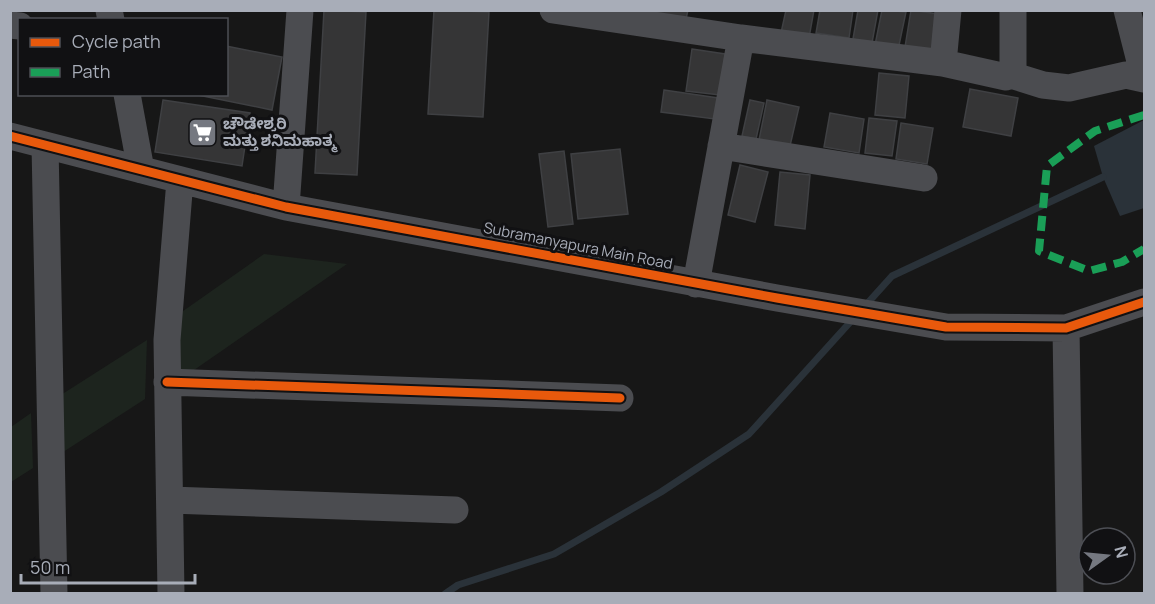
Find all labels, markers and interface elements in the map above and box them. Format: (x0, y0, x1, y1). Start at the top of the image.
legend (18, 18, 228, 96)
text: Cycle path (72, 29, 161, 53)
text: Path (72, 59, 110, 83)
place label: ಚೌಡೇಶ್ವರಿ ಮತ್ತು ಶನಿಮಹಾತ್ಮ (223, 113, 338, 153)
supermarket icon: ಚೌಡೇಶ್ವರಿ ಮತ್ತು ಶನಿಮಹಾತ್ಮ (186, 117, 218, 149)
street label: Subramanyapura Main Road (482, 217, 674, 274)
north arrow (1077, 526, 1137, 586)
text: N (1109, 544, 1134, 561)
scale bar (21, 547, 195, 585)
text: 50 m (30, 555, 70, 579)

